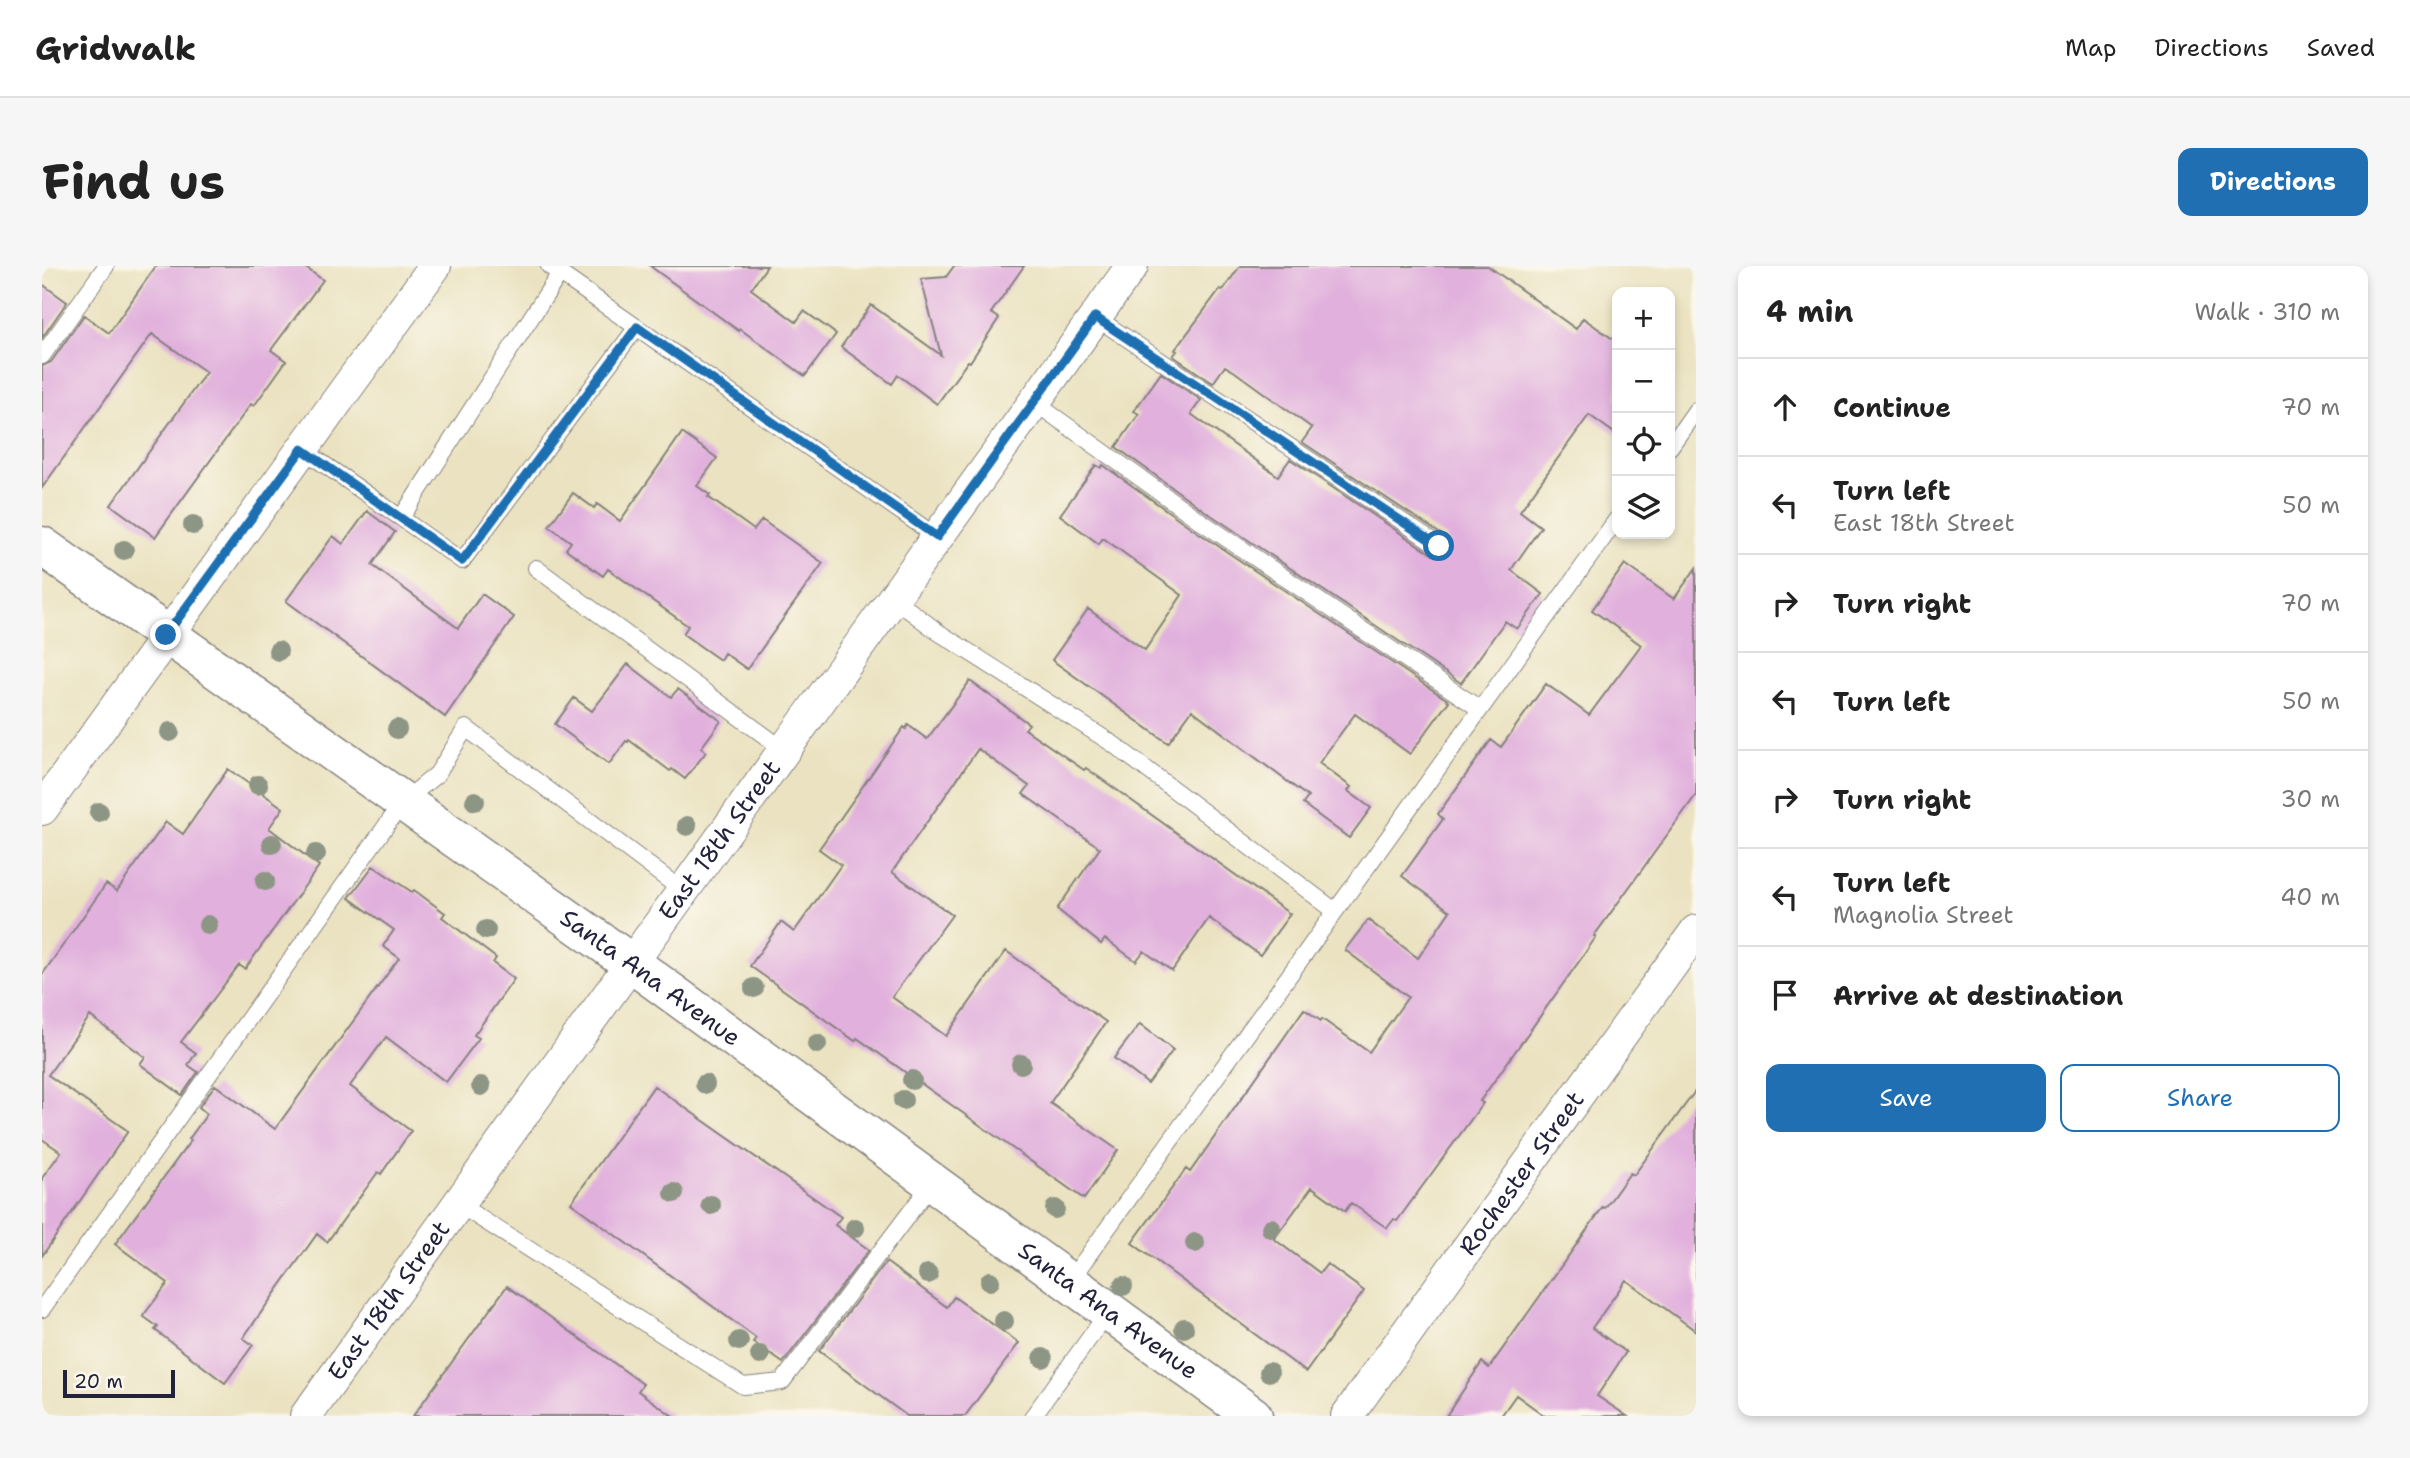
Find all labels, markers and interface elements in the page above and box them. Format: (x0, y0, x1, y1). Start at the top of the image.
text: Gridwalk (35, 26, 196, 71)
text: Map (2065, 32, 2116, 64)
text: Directions (2154, 32, 2269, 64)
text: Saved (2307, 32, 2375, 64)
button: Directions (2178, 148, 2368, 216)
text: Find us (42, 149, 225, 215)
map controls (1612, 287, 1675, 539)
button: + (1612, 287, 1675, 350)
text: 4 min (1766, 291, 1853, 332)
text: Walk · 310 m (2195, 297, 2340, 327)
button: − (1612, 350, 1675, 413)
icon: ahead (1766, 388, 1804, 426)
text: Continue (1833, 390, 1951, 425)
text: 70 m (2281, 392, 2340, 422)
button: locate (1612, 413, 1675, 476)
text: Turn left (1833, 473, 1950, 508)
button: layers (1612, 476, 1675, 539)
icon: left (1766, 486, 1804, 524)
text: 50 m (2282, 490, 2340, 520)
text: East 18th Street (1833, 508, 2015, 538)
route start (1423, 530, 1454, 561)
icon: right (1766, 584, 1804, 622)
text: Turn right (1833, 586, 1971, 621)
text: 70 m (2281, 588, 2340, 618)
route end (150, 619, 181, 650)
icon: left (1766, 682, 1804, 720)
text: Turn left (1833, 684, 1950, 719)
text: 50 m (2282, 686, 2340, 716)
street label: East 18th Street (651, 754, 788, 926)
icon: right (1766, 780, 1804, 818)
text: Turn right (1833, 782, 1971, 817)
text: 30 m (2281, 784, 2340, 814)
text: Turn left (1833, 865, 1950, 900)
icon: left (1766, 878, 1804, 916)
text: 40 m (2280, 882, 2340, 912)
text: Magnolia Street (1833, 900, 2014, 930)
street label: Santa Ana Avenue (554, 902, 747, 1054)
icon: arrive (1766, 976, 1804, 1014)
text: Arrive at destination (1833, 978, 2123, 1013)
button: Save (1766, 1064, 2046, 1132)
button: Share (2060, 1064, 2340, 1132)
street label: Rochester Street (1452, 1085, 1591, 1262)
street label: East 18th Street (321, 1214, 457, 1387)
street label: Santa Ana Avenue (1012, 1234, 1205, 1387)
scale bar (63, 1367, 175, 1399)
text: 20 m (74, 1369, 123, 1394)

